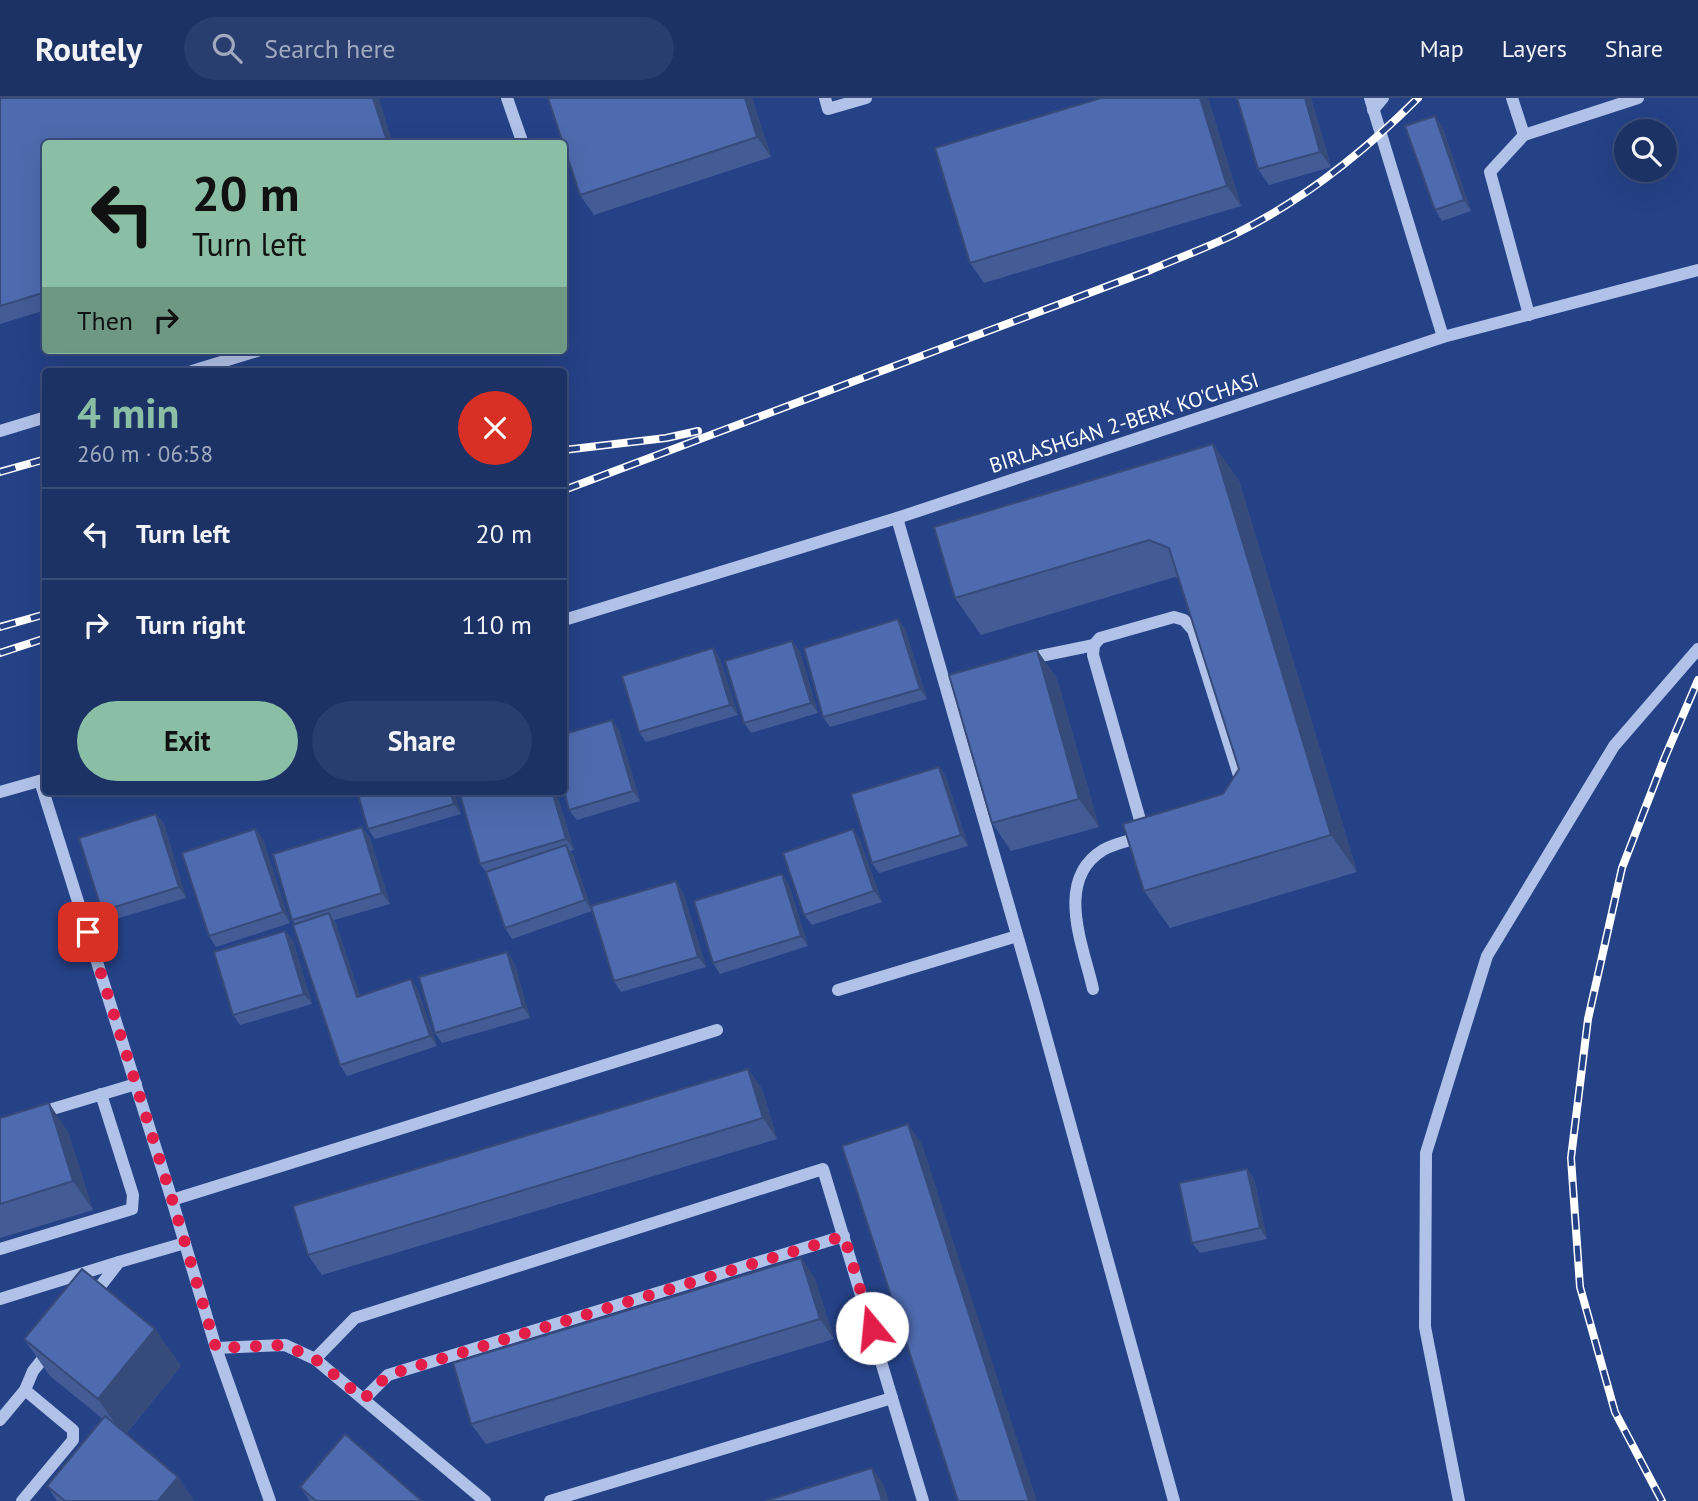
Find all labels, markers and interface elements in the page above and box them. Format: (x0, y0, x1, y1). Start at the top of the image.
search box (184, 17, 674, 80)
text: Routely (35, 27, 142, 70)
icon: search (208, 29, 246, 67)
text: Search here (264, 32, 395, 65)
text: Map (1420, 33, 1464, 64)
text: Layers (1502, 33, 1567, 64)
text: Share (1605, 33, 1663, 64)
map controls (1614, 119, 1677, 182)
button: search (1614, 119, 1677, 182)
text: 20 m (192, 161, 299, 225)
icon: left (77, 168, 168, 259)
text: Turn left (192, 223, 307, 265)
icon: right (147, 301, 185, 339)
text: Then (77, 304, 133, 337)
street label: BIRLASHGAN 2-BERK KO'CHASI (986, 366, 1262, 479)
text: 4 min (77, 385, 179, 440)
button: close (458, 391, 532, 465)
text: 260 m · 06:58 (77, 439, 213, 468)
icon: left (77, 515, 115, 553)
text: Turn left (136, 517, 230, 550)
text: 20 m (476, 517, 532, 550)
icon: right (77, 606, 115, 644)
text: Turn right (136, 608, 245, 641)
text: 110 m (461, 608, 532, 641)
button: Exit (77, 701, 298, 781)
button: Share (312, 701, 532, 781)
pin (58, 902, 118, 962)
icon: arrive (69, 913, 107, 951)
position arrow (835, 1291, 909, 1365)

